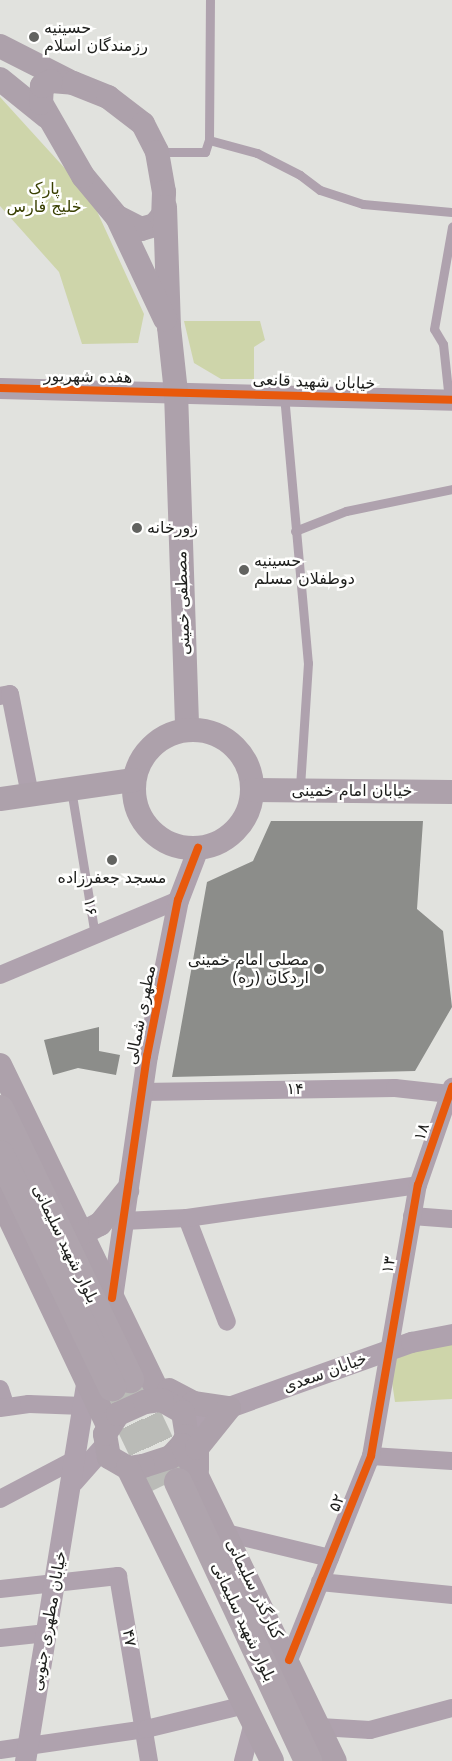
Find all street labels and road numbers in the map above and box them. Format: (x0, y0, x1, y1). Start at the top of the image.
street label: هفده شهریور (44, 367, 132, 387)
street label: خیابان شهید قانعی (252, 370, 376, 394)
street label: مصطفی خمینی (172, 551, 194, 655)
street label: خیابان امام خمینی (292, 781, 412, 801)
street label: ۱۶ (79, 897, 101, 917)
street label: مطهری شمالی (122, 963, 160, 1067)
street label: ۱۴ (286, 1079, 304, 1099)
street label: ۱۸ (410, 1121, 434, 1143)
street label: بلوار شهید سلیمانی (28, 1181, 102, 1307)
street label: ۱۳ (378, 1255, 400, 1275)
street label: خیابان سعدی (280, 1349, 370, 1397)
street label: ۵۲ (325, 1491, 349, 1515)
street label: کنارگذر سلیمانی (221, 1536, 287, 1642)
street label: خیابان مطهری جنوبی (27, 1549, 71, 1693)
street label: بلوار شهید سلیمانی (207, 1559, 279, 1685)
street label: ۴۷ (118, 1628, 140, 1648)

